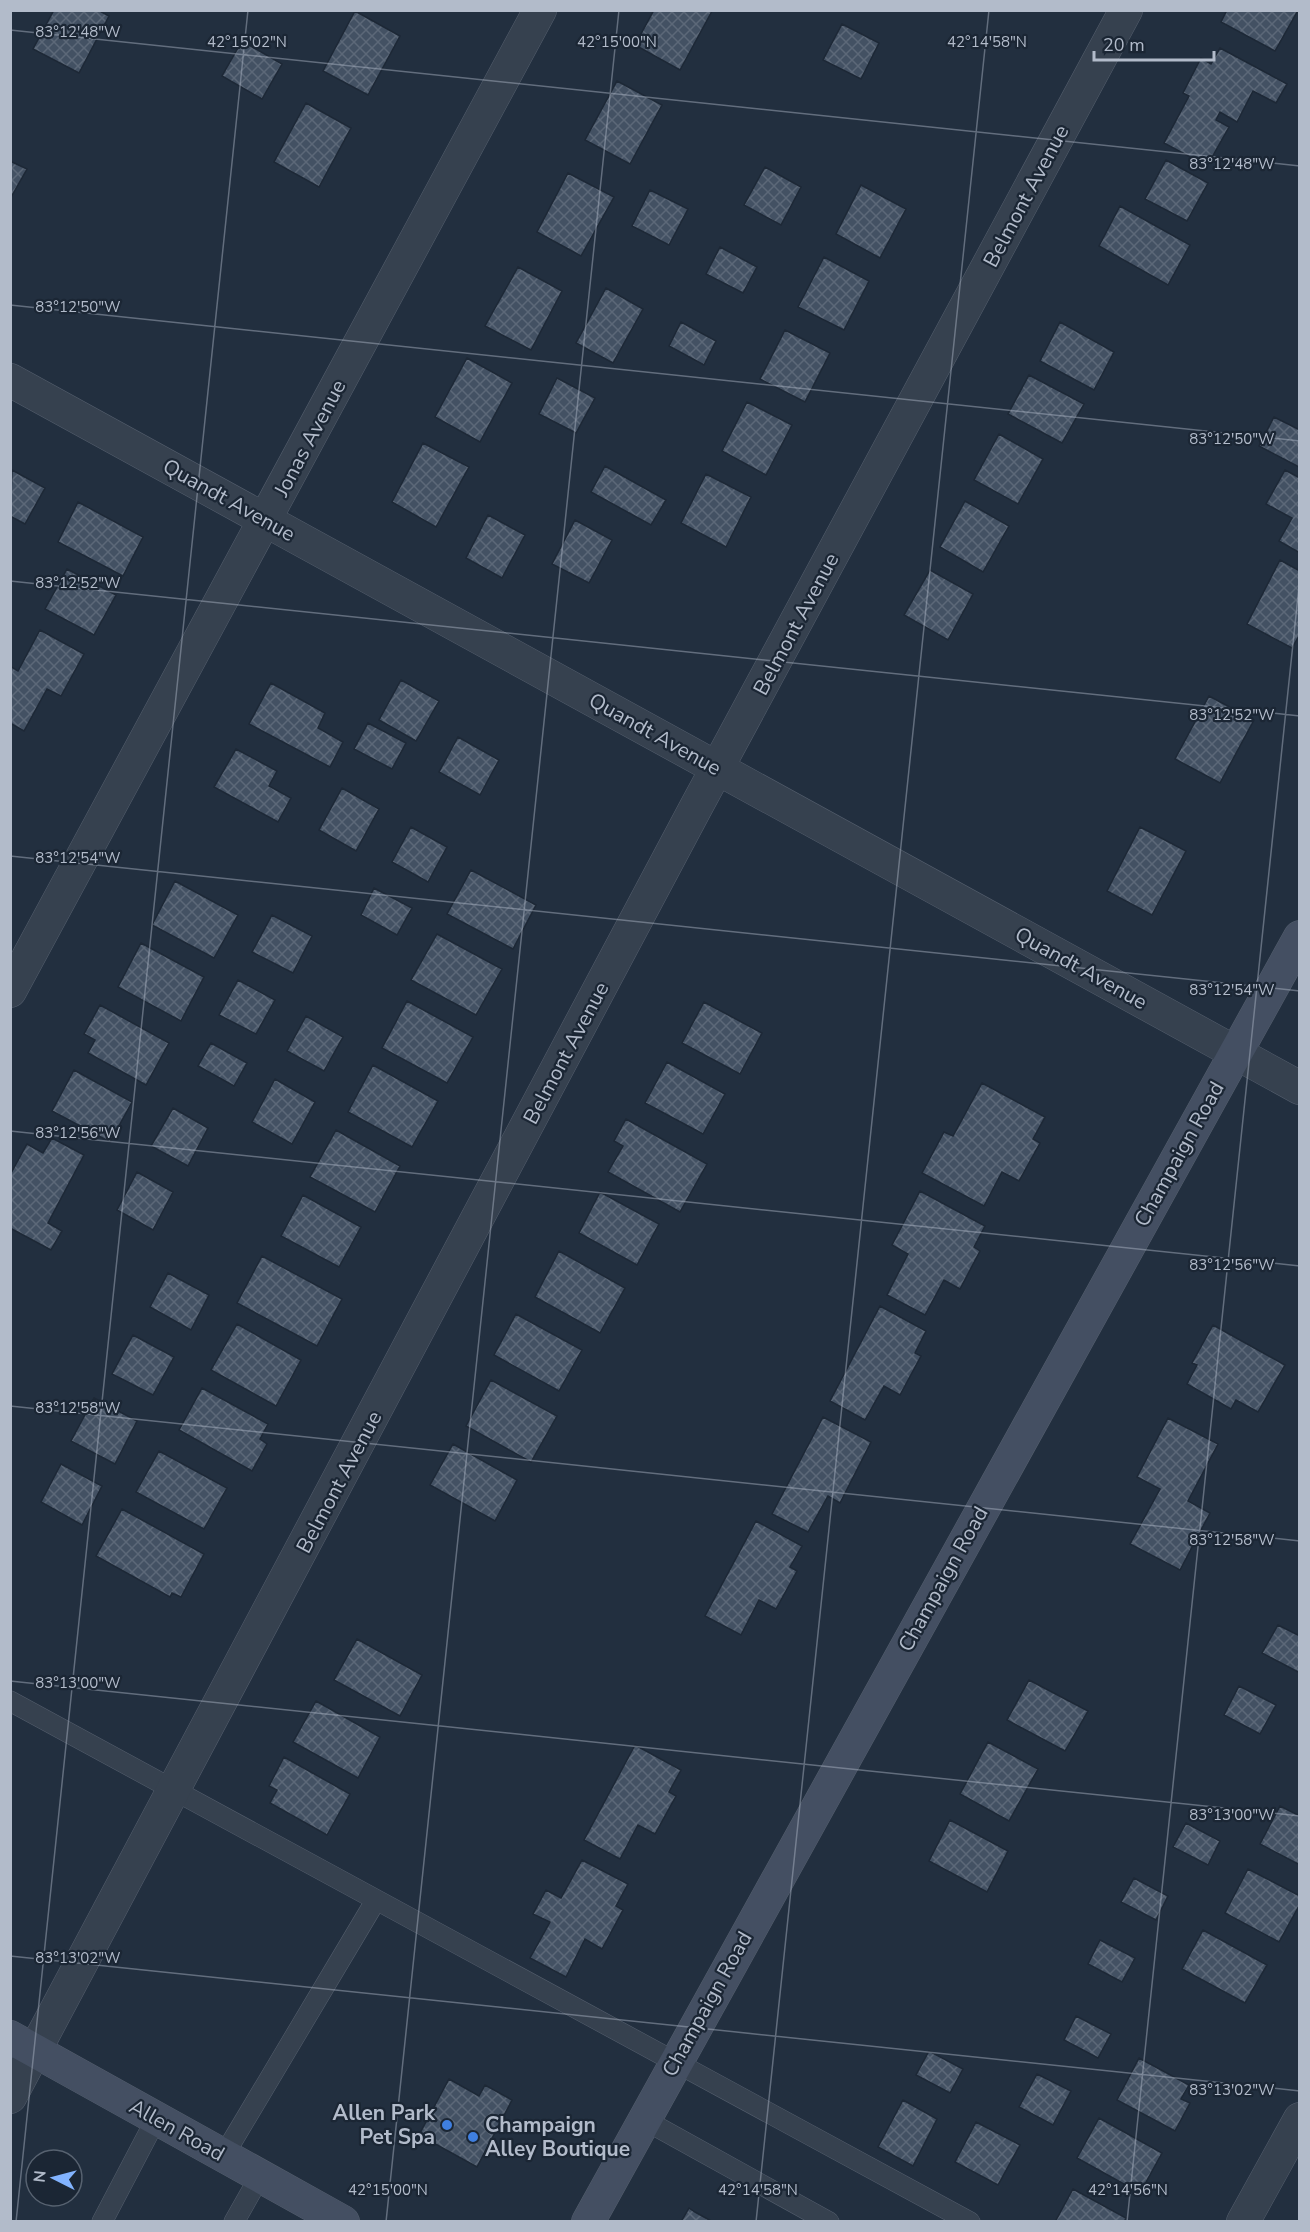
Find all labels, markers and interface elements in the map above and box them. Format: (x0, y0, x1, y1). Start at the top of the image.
text: 83°12'48"W (35, 22, 121, 42)
scale bar (1094, 24, 1214, 62)
text: 42°15'02"N (207, 32, 287, 52)
text: 42°15'00"N (577, 32, 657, 52)
text: 42°14'58"N (947, 32, 1027, 52)
text: 20 m (1103, 33, 1145, 57)
street label: Belmont Avenue (977, 120, 1075, 272)
text: 83°12'48"W (1189, 154, 1275, 174)
text: 83°12'50"W (35, 297, 121, 317)
street label: Jonas Avenue (267, 375, 353, 502)
text: 83°12'50"W (1189, 429, 1275, 449)
street label: Quandt Avenue (158, 452, 300, 548)
street label: Belmont Avenue (747, 548, 845, 700)
text: 83°12'52"W (35, 573, 121, 593)
street label: Quandt Avenue (584, 686, 726, 782)
text: 83°12'52"W (1189, 705, 1275, 725)
text: 83°12'54"W (35, 848, 121, 868)
street label: Quandt Avenue (1010, 920, 1152, 1016)
street label: Belmont Avenue (517, 977, 615, 1129)
text: 83°12'54"W (1189, 980, 1275, 1000)
street label: Champaign Road (1128, 1076, 1230, 1232)
text: 83°12'56"W (35, 1123, 121, 1143)
text: 83°12'56"W (1189, 1255, 1275, 1275)
text: 83°12'58"W (35, 1398, 121, 1418)
street label: Belmont Avenue (290, 1406, 388, 1558)
street label: Champaign Road (892, 1501, 994, 1657)
text: 83°12'58"W (1189, 1530, 1275, 1550)
text: 83°13'00"W (35, 1673, 121, 1693)
text: 83°13'00"W (1189, 1805, 1275, 1825)
street label: Champaign Road (656, 1926, 758, 2082)
text: 83°13'02"W (35, 1948, 121, 1968)
text: 83°13'02"W (1189, 2080, 1275, 2100)
street label: Allen Road (124, 2092, 230, 2168)
place label: Allen Park Pet Spa (333, 2099, 436, 2151)
place label: Champaign Alley Boutique (485, 2111, 630, 2163)
marker: Allen Park Pet Spa (440, 2118, 454, 2132)
marker: Champaign Alley Boutique (466, 2130, 480, 2144)
north arrow (24, 2148, 84, 2208)
text: N (29, 2169, 52, 2184)
text: 42°15'00"N (348, 2180, 428, 2200)
text: 42°14'58"N (718, 2180, 798, 2200)
text: 42°14'56"N (1088, 2180, 1168, 2200)

